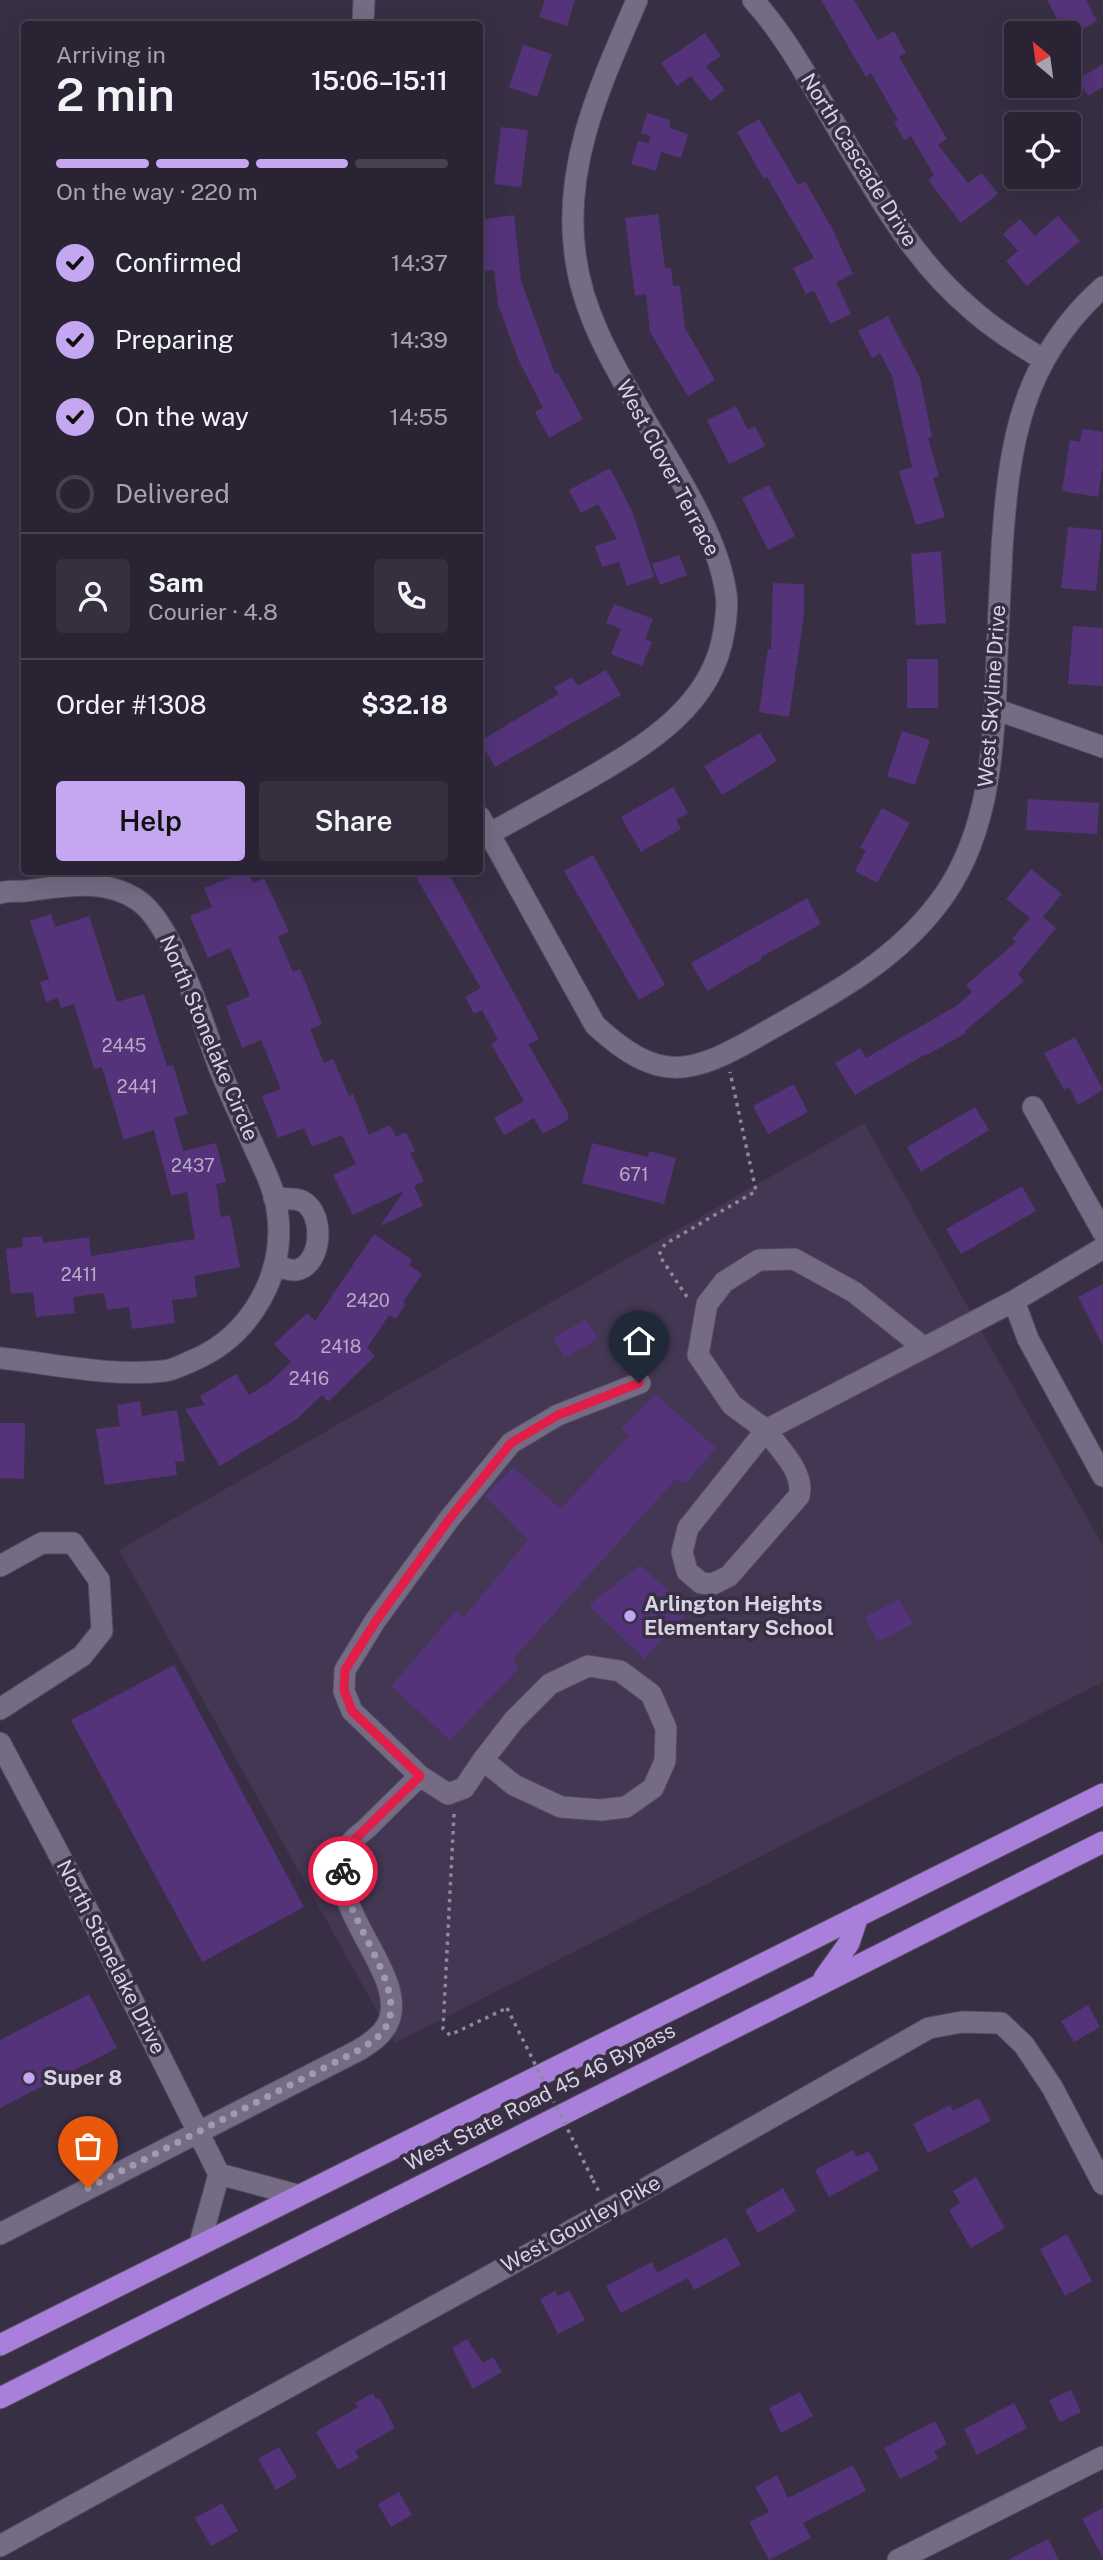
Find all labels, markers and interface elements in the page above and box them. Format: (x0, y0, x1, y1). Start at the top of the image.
north arrow (1004, 21, 1082, 98)
map controls (1004, 21, 1081, 189)
text: Arriving in (56, 41, 166, 68)
text: 15:06–15:11 (311, 65, 448, 96)
text: 2 min (56, 67, 175, 121)
street label: North Cascade Drive (796, 68, 923, 251)
button: locate (1004, 112, 1081, 189)
text: On the way · 220 m (56, 178, 258, 205)
icon: check (56, 244, 94, 282)
text: Confirmed (115, 247, 242, 278)
text: 14:37 (391, 249, 448, 276)
icon: check (56, 321, 94, 359)
text: Preparing (115, 324, 234, 355)
text: 14:39 (390, 326, 448, 353)
street label: West Clover Terrace (611, 375, 725, 560)
icon: check (56, 398, 94, 436)
text: On the way (115, 401, 249, 432)
text: 14:55 (390, 403, 448, 430)
text: Delivered (115, 478, 230, 509)
button: person (56, 559, 130, 633)
button: phone (374, 559, 448, 633)
text: Sam (148, 567, 204, 598)
text: Courier · 4.8 (148, 598, 278, 625)
street label: West Skyline Drive (973, 604, 1010, 788)
text: Order #1308 (56, 689, 207, 720)
text: $32.18 (361, 689, 448, 720)
button: Help (56, 781, 245, 861)
button: Share (259, 781, 448, 861)
street label: North Stonelake Circle (155, 931, 264, 1144)
house number: 2445 (102, 1035, 146, 1056)
house number: 2441 (117, 1076, 157, 1097)
house number: 2437 (171, 1155, 215, 1176)
house number: 671 (619, 1164, 649, 1185)
house number: 2411 (61, 1264, 97, 1285)
house number: 2420 (346, 1290, 390, 1311)
pin (609, 1311, 669, 1383)
icon: home (620, 1322, 658, 1360)
house number: 2418 (320, 1336, 362, 1357)
house number: 2416 (289, 1368, 329, 1389)
place label: Arlington Heights Elementary School (644, 1591, 834, 1640)
marker: Arlington Heights Elementary School (622, 1608, 638, 1624)
courier (308, 1836, 378, 1906)
icon: bike (324, 1852, 362, 1890)
street label: North Stonelake Drive (52, 1856, 171, 2058)
street label: West State Road 45 46 Bypass (400, 2017, 679, 2176)
place label: Super 8 (43, 2065, 122, 2090)
marker: Super 8 (21, 2070, 37, 2086)
pin (58, 2116, 118, 2188)
icon: bag (69, 2127, 107, 2165)
street label: West Gourley Pike (497, 2169, 665, 2278)

